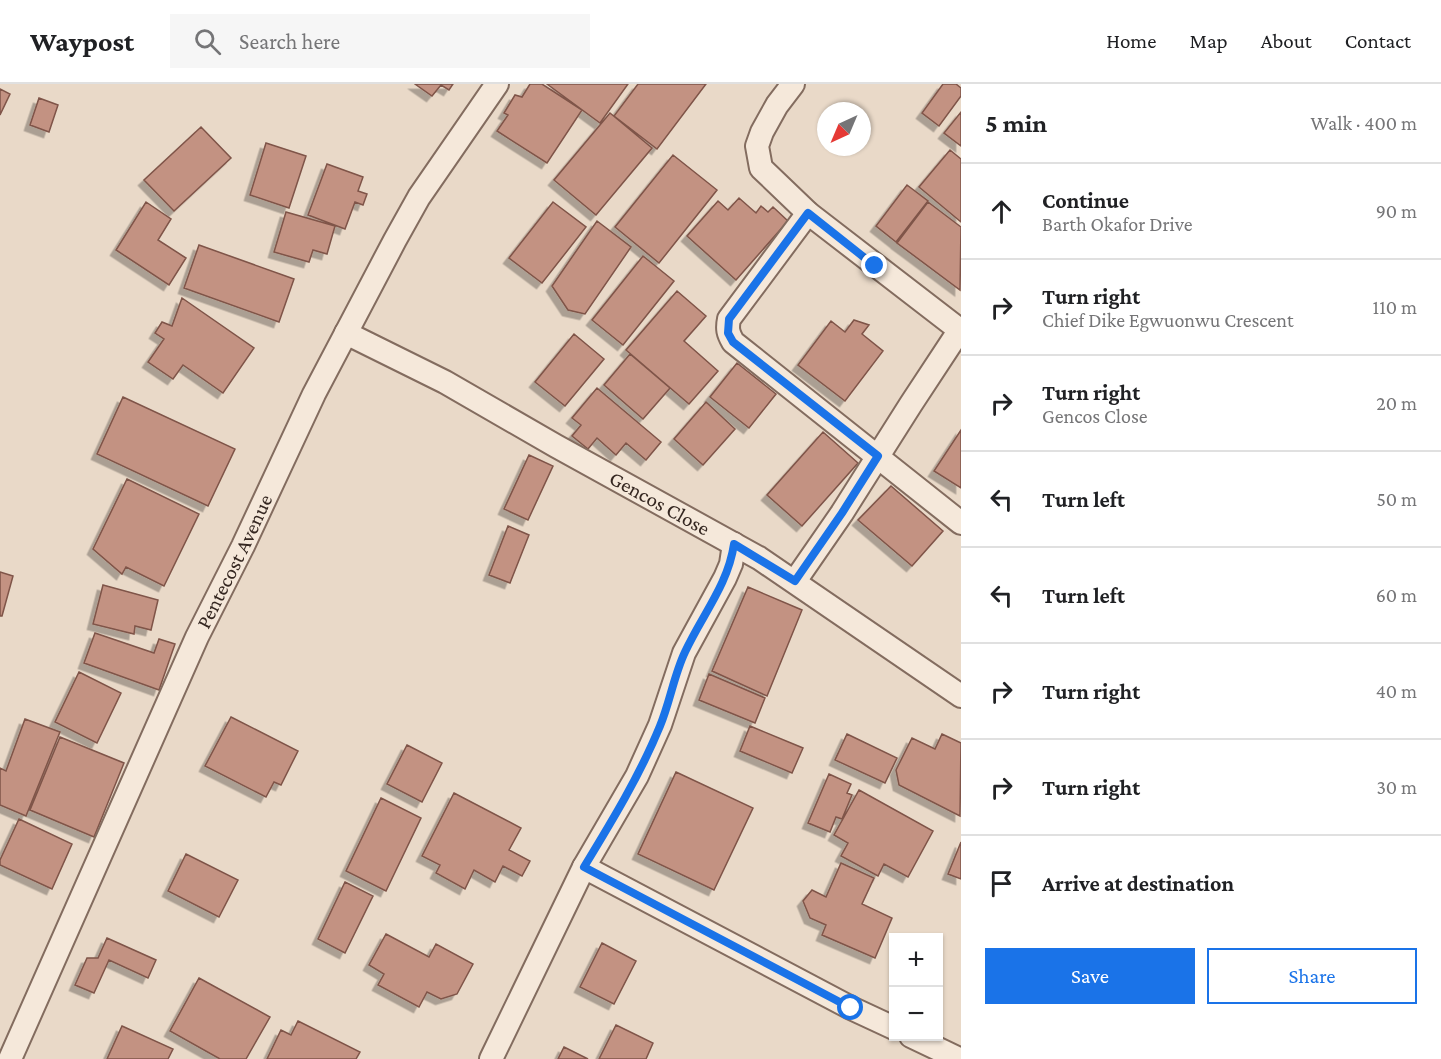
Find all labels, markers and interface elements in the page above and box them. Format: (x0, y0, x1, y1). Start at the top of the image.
search box (170, 14, 590, 68)
icon: search (191, 25, 224, 58)
text: Waypost (30, 26, 134, 57)
text: Search here (239, 29, 340, 54)
text: Home (1106, 29, 1156, 53)
text: Map (1189, 29, 1228, 53)
text: About (1261, 29, 1312, 53)
text: Contact (1345, 29, 1411, 53)
north arrow (817, 102, 871, 156)
text: 5 min (985, 109, 1047, 138)
text: Walk · 400 m (1311, 112, 1417, 134)
text: Continue (1042, 188, 1129, 213)
icon: ahead (985, 195, 1018, 228)
text: 90 m (1376, 200, 1417, 222)
text: Barth Okafor Drive (1042, 213, 1193, 235)
route end (861, 252, 887, 278)
text: Turn right (1042, 284, 1140, 309)
icon: right (985, 291, 1018, 324)
text: 110 m (1373, 296, 1417, 318)
text: Chief Dike Egwuonwu Crescent (1042, 309, 1294, 331)
text: Turn right (1042, 380, 1140, 405)
icon: right (985, 387, 1018, 420)
text: 20 m (1376, 392, 1417, 414)
text: Gencos Close (1042, 405, 1148, 427)
street label: Gencos Close (605, 466, 714, 540)
icon: left (985, 483, 1018, 516)
text: Turn left (1042, 487, 1125, 512)
text: 50 m (1376, 488, 1417, 510)
street label: Pentecost Avenue (191, 490, 278, 633)
icon: left (985, 579, 1018, 612)
text: Turn left (1042, 583, 1125, 608)
text: 60 m (1376, 584, 1417, 606)
icon: right (985, 675, 1018, 708)
text: Turn right (1042, 679, 1140, 704)
text: 40 m (1376, 680, 1417, 702)
icon: right (985, 771, 1018, 804)
text: Turn right (1042, 775, 1140, 800)
text: 30 m (1376, 776, 1417, 798)
icon: arrive (985, 867, 1018, 900)
text: Arrive at destination (1042, 871, 1234, 896)
map controls (889, 933, 943, 1041)
button: + (889, 933, 943, 987)
button: Save (985, 948, 1195, 1004)
button: Share (1207, 948, 1417, 1004)
button: − (889, 987, 943, 1041)
route start (837, 994, 863, 1020)

